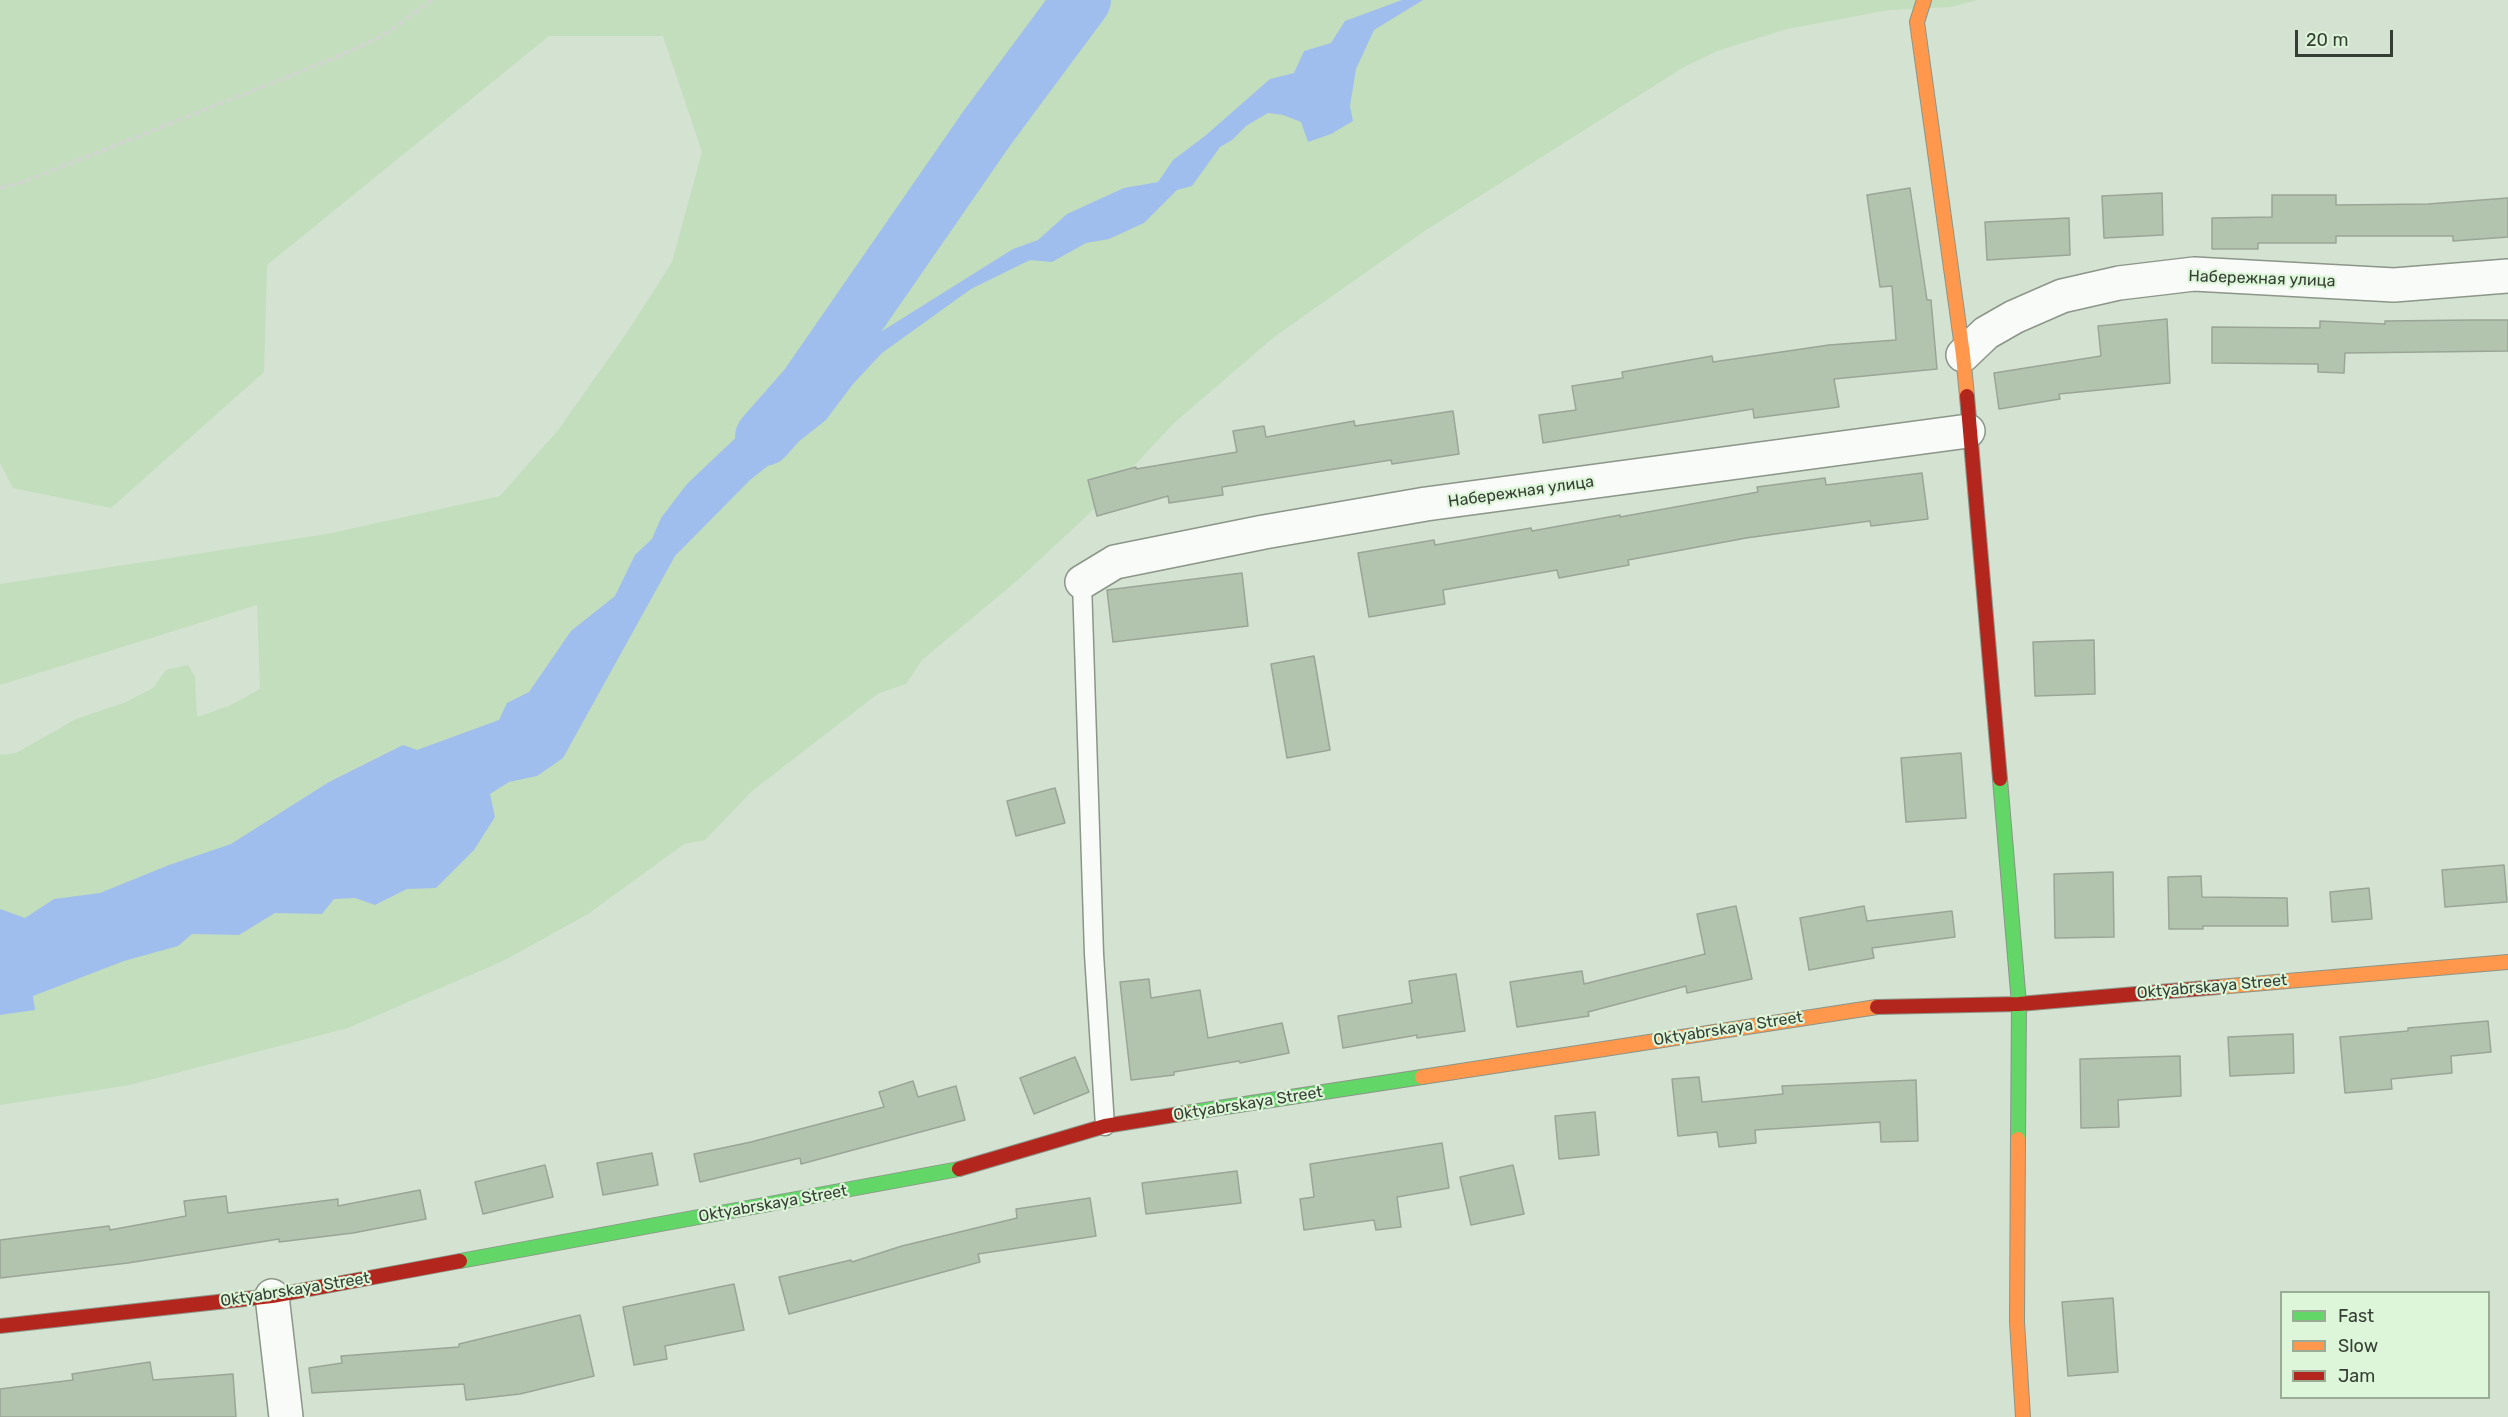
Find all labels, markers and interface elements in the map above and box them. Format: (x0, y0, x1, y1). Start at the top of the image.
scale bar (2298, 18, 2396, 56)
text: 20 m (2306, 29, 2348, 51)
street label: Набережная улица (2188, 267, 2336, 291)
street label: Набережная улица (1447, 472, 1595, 512)
street label: Oktyabrskaya Street (2136, 971, 2288, 1003)
street label: Oktyabrskaya Street (1652, 1008, 1804, 1050)
street label: Oktyabrskaya Street (1172, 1083, 1324, 1125)
street label: Oktyabrskaya Street (697, 1181, 849, 1227)
street label: Oktyabrskaya Street (219, 1269, 371, 1311)
legend (2280, 1291, 2490, 1399)
text: Fast (2338, 1305, 2374, 1327)
text: Slow (2338, 1335, 2378, 1357)
text: Jam (2338, 1365, 2375, 1387)

